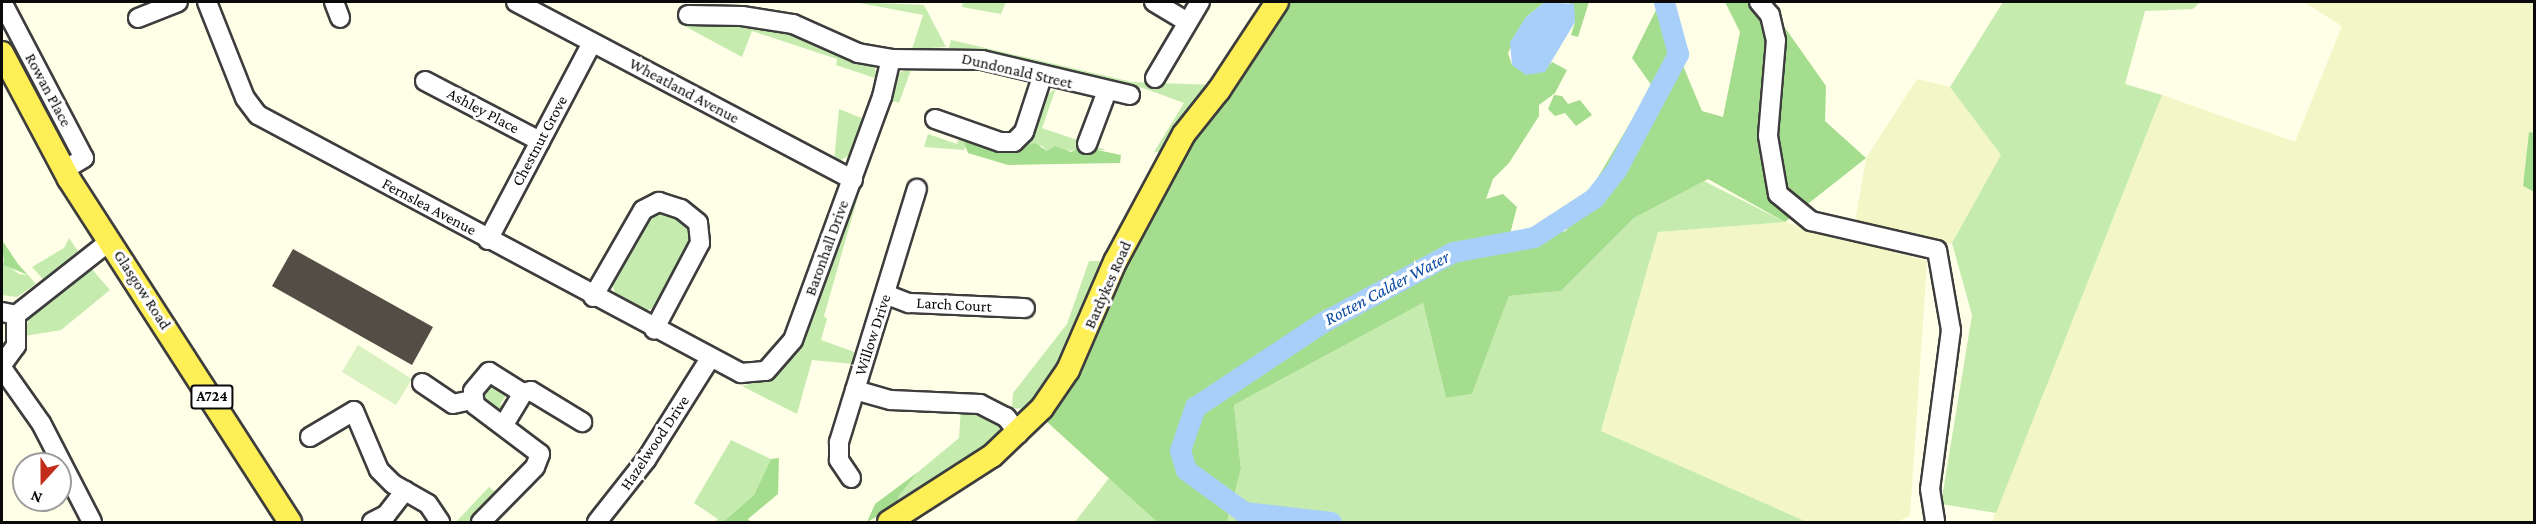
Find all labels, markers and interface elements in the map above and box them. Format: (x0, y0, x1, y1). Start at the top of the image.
street label: Dundonald Street (960, 49, 1074, 93)
street label: Rowan Place (21, 50, 75, 130)
street label: Wheatland Avenue (626, 54, 742, 128)
street label: Ashley Place (444, 84, 522, 138)
street label: Chestnut Grove (508, 92, 572, 190)
street label: Fernslea Avenue (379, 174, 479, 240)
street label: Baronhall Drive (801, 198, 853, 298)
street label: Bardykes Road (1080, 238, 1136, 332)
water label: Rotten Calder Water (1321, 246, 1453, 330)
street label: Glasgow Road (109, 247, 175, 333)
street label: Willow Drive (851, 292, 895, 378)
street label: Larch Court (916, 293, 992, 317)
road number: A724 (190, 385, 234, 409)
street label: Hazelwood Drive (616, 392, 694, 494)
north arrow (12, 452, 72, 512)
text: N (28, 488, 44, 507)

